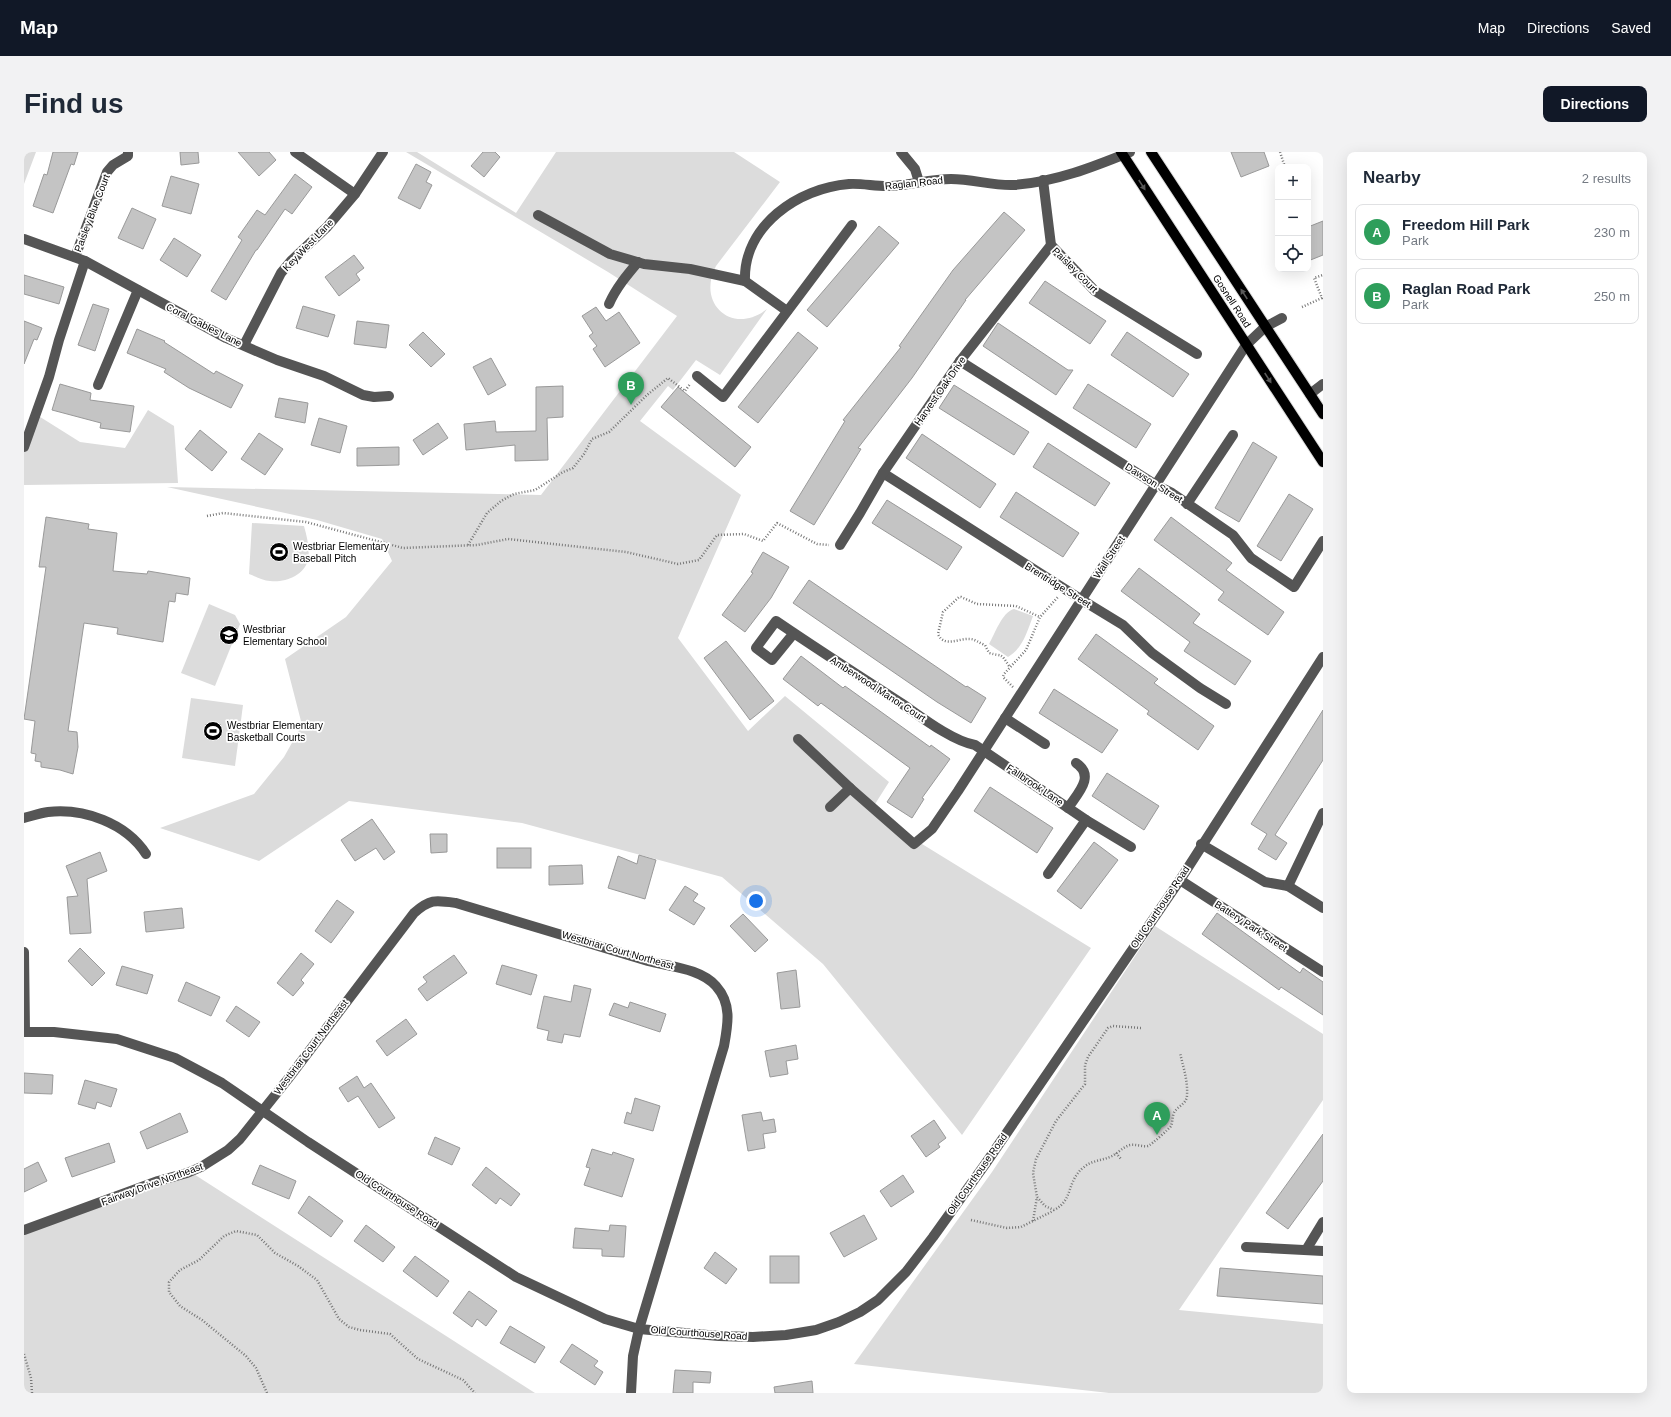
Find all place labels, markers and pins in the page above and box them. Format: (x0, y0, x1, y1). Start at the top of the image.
pin: B (618, 372, 644, 405)
sports icon: Westbriar Elementary Baseball Pitch (268, 541, 290, 563)
place label: Westbriar Elementary Baseball Pitch (293, 541, 389, 564)
school or university icon: Westbriar Elementary School (218, 624, 240, 646)
place label: Westbriar Elementary School (243, 624, 327, 647)
sports icon: Westbriar Elementary Basketball Courts (202, 720, 224, 742)
place label: Westbriar Elementary Basketball Courts (227, 720, 323, 743)
pin: A (1144, 1102, 1170, 1135)

